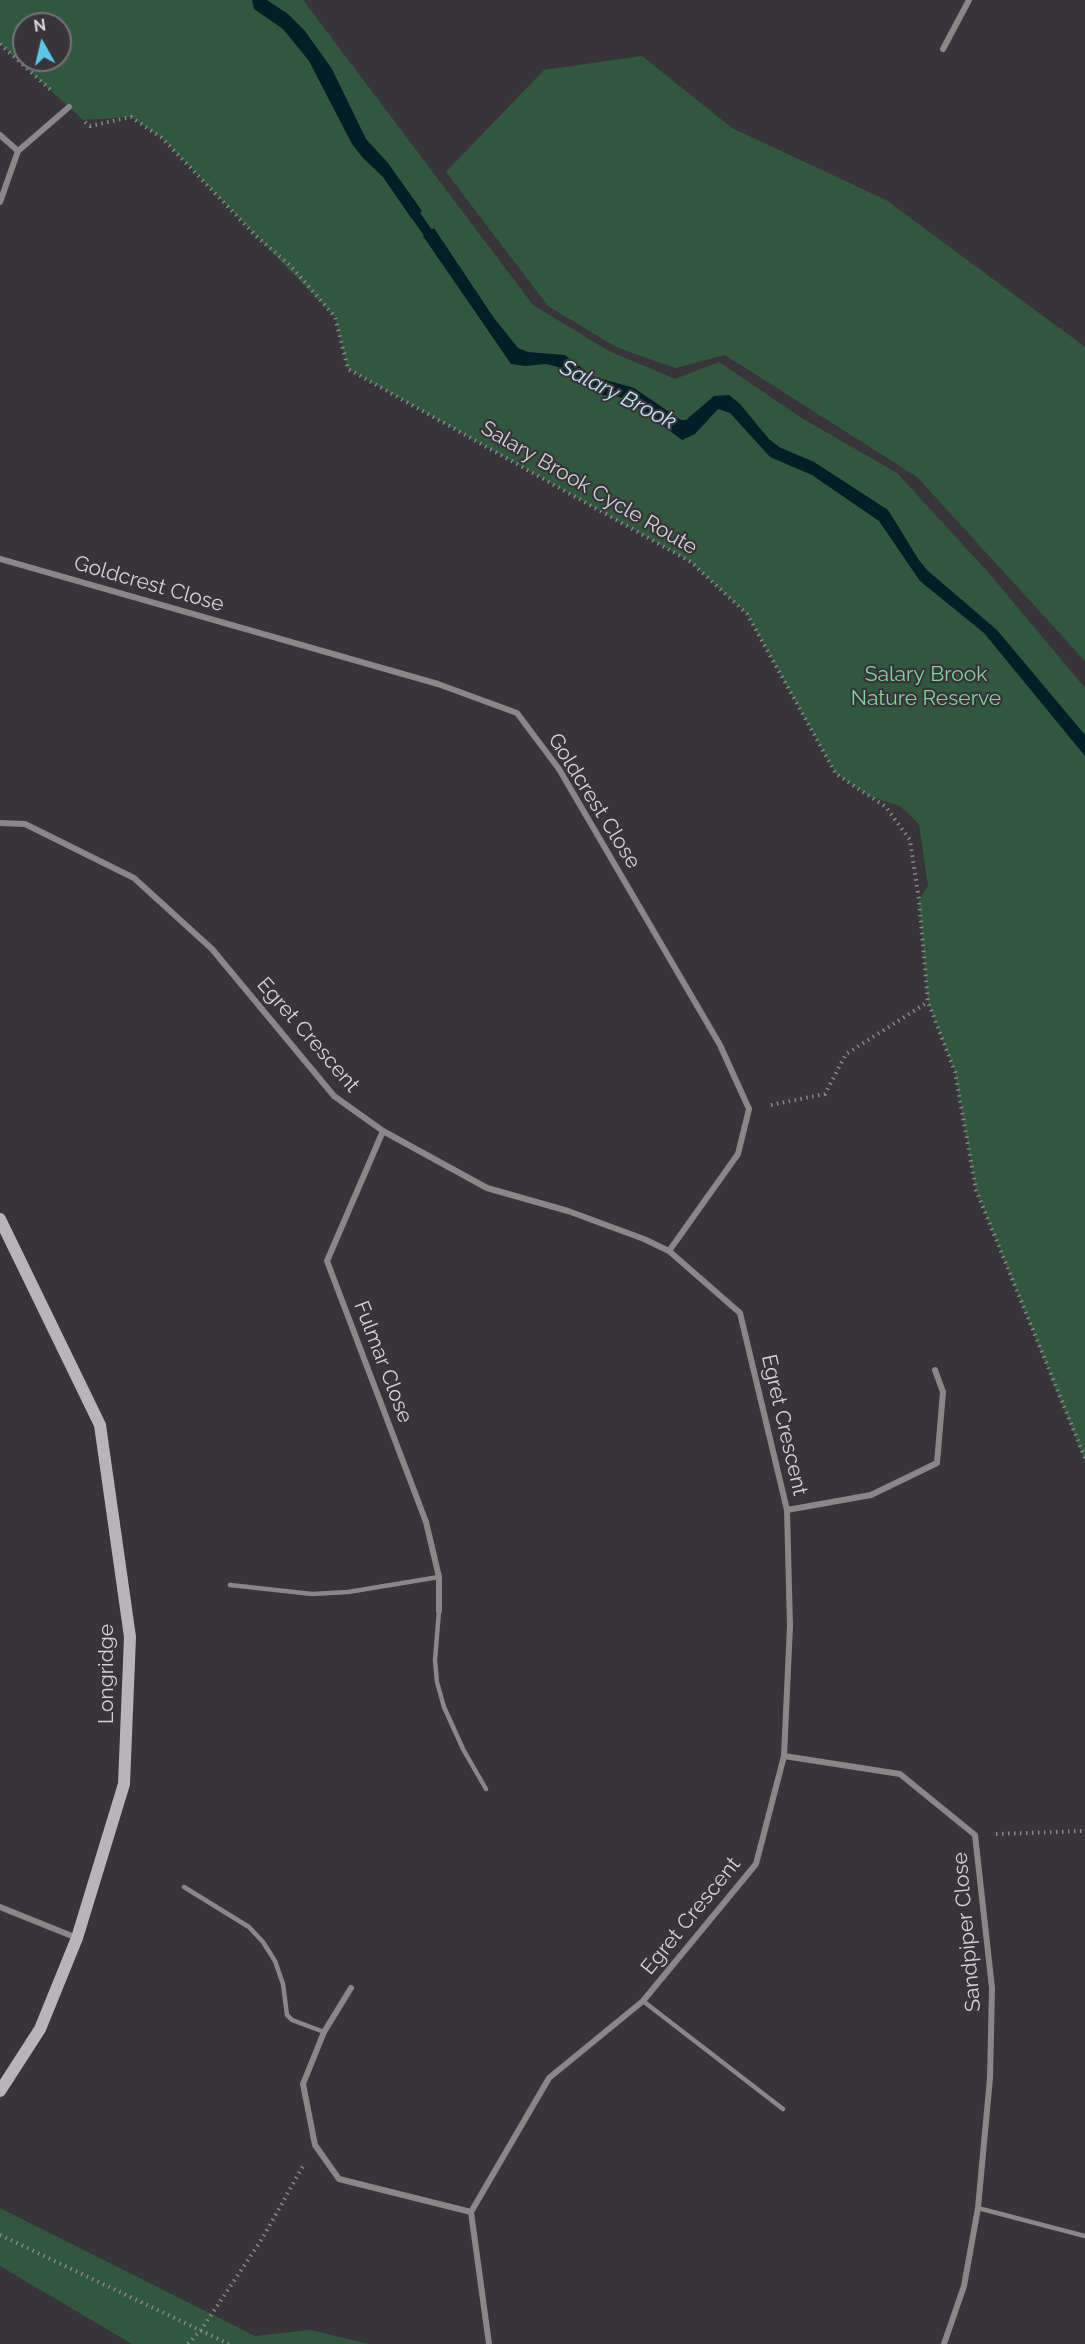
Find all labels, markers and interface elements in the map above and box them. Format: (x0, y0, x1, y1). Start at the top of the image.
north arrow (12, 12, 72, 72)
text: N (32, 15, 47, 36)
water label: Salary Brook (555, 354, 681, 436)
street label: Salary Brook Cycle Route (476, 416, 702, 560)
street label: Goldcrest Close (71, 551, 227, 617)
park label: Salary Brook Nature Reserve (851, 662, 1001, 712)
street label: Goldcrest Close (542, 729, 646, 873)
street label: Egret Crescent (251, 972, 365, 1098)
street label: Fulmar Close (348, 1298, 418, 1426)
street label: Egret Crescent (756, 1352, 812, 1498)
street label: Longridge (94, 1624, 120, 1724)
street label: Sandpiper Close (947, 1851, 987, 2013)
street label: Egret Crescent (636, 1852, 746, 1980)

